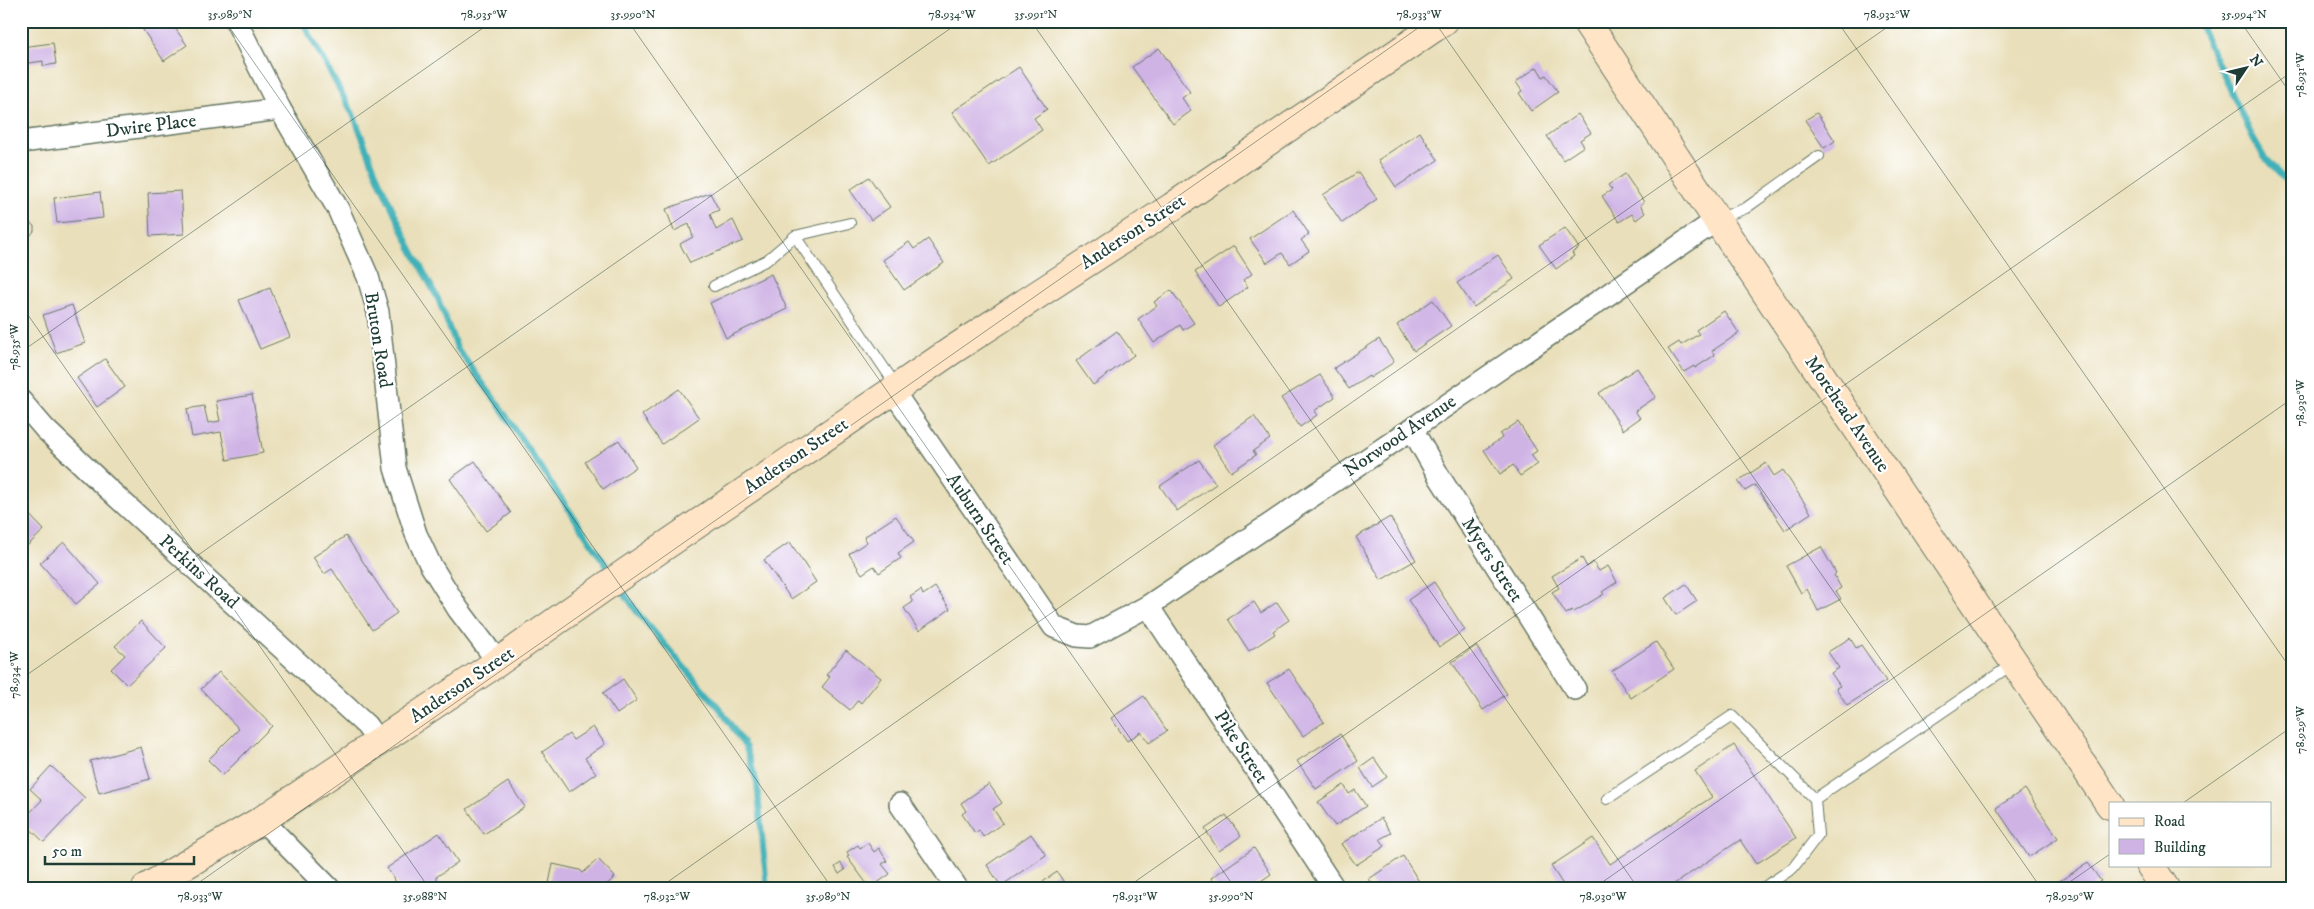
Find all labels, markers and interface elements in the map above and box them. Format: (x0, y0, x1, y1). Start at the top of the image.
text: 35.989°N (208, 7, 252, 22)
text: 78.935°W (461, 7, 508, 22)
text: 35.990°N (610, 7, 656, 22)
text: 78.934°W (928, 7, 977, 22)
text: 35.991°N (1015, 7, 1058, 22)
text: 78.933°W (1397, 7, 1442, 22)
text: 78.932°W (1864, 7, 1911, 22)
text: 35.994°N (2221, 7, 2267, 22)
north arrow (2222, 42, 2272, 92)
text: N (2245, 51, 2267, 71)
text: 78.931°W (2293, 52, 2308, 97)
street label: Dwire Place (104, 109, 198, 143)
street label: Anderson Street (1076, 189, 1190, 275)
street label: Bruton Road (359, 290, 397, 390)
text: 78.935°W (7, 323, 22, 370)
street label: Morehead Avenue (1800, 351, 1894, 477)
text: 78.930°W (2293, 379, 2308, 426)
street label: Norwood Avenue (1339, 390, 1461, 482)
street label: Anderson Street (739, 413, 853, 499)
street label: Auburn Street (941, 469, 1019, 569)
street label: Myers Street (1456, 513, 1528, 607)
street label: Perkins Road (154, 530, 244, 614)
street label: Anderson Street (405, 642, 519, 728)
text: 78.934°W (7, 650, 22, 699)
text: 78.929°W (2293, 705, 2308, 754)
street label: Pike Street (1209, 706, 1273, 788)
legend (2109, 802, 2272, 866)
text: Road (2154, 812, 2186, 831)
scale bar (45, 834, 194, 866)
text: Building (2154, 838, 2206, 857)
text: 50 m (52, 842, 82, 861)
text: 78.933°W (178, 889, 223, 904)
text: 35.988°N (403, 889, 447, 904)
text: 78.932°W (644, 889, 691, 904)
text: 35.989°N (806, 889, 850, 904)
text: 78.931°W (1113, 889, 1158, 904)
text: 35.990°N (1208, 889, 1254, 904)
text: 78.930°W (1580, 889, 1627, 904)
text: 78.929°W (2046, 889, 2095, 904)

